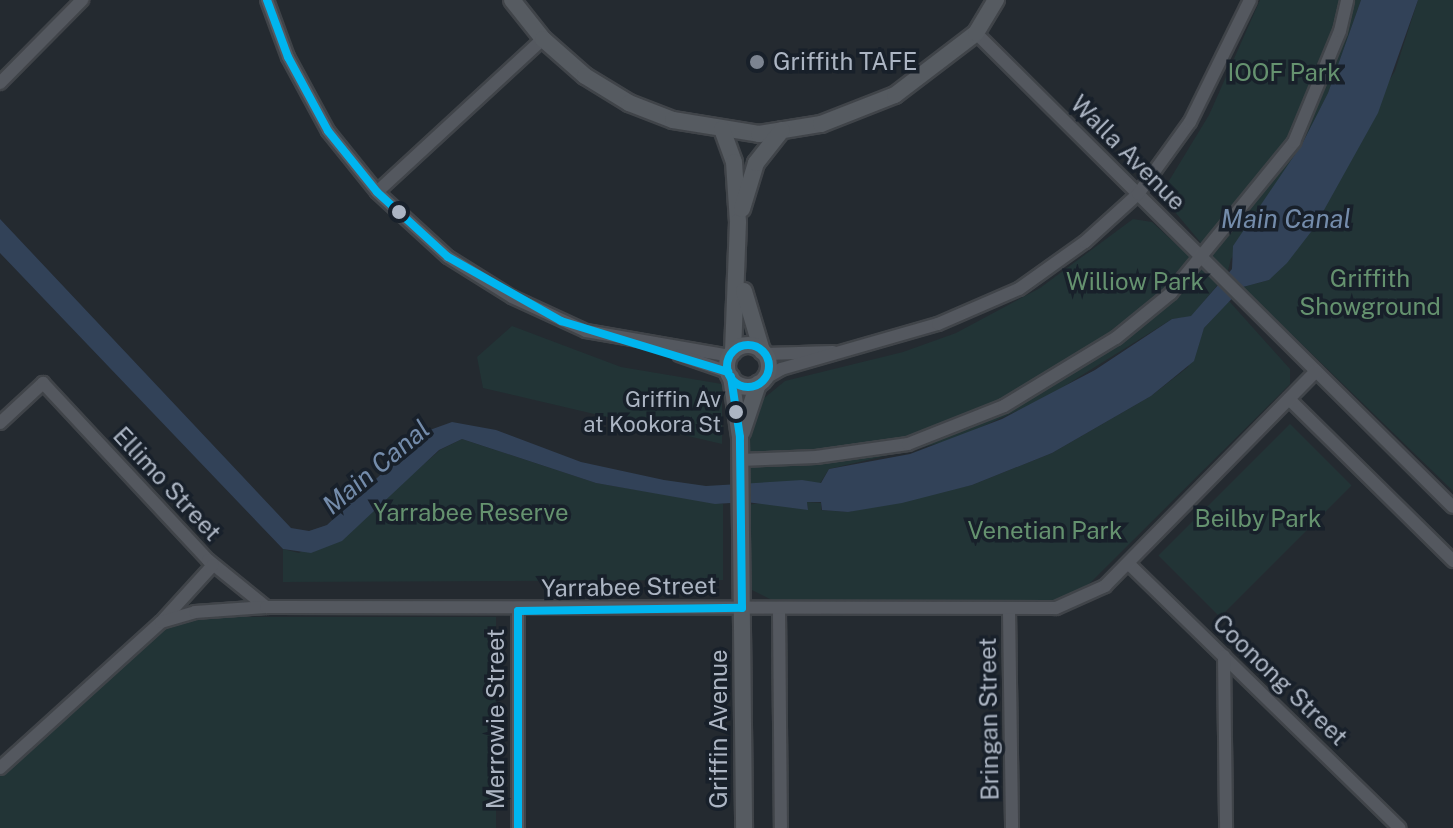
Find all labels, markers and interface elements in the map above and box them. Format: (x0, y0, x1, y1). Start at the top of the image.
place label: Griffith TAFE (773, 48, 917, 76)
marker: Griffith TAFE (748, 53, 766, 71)
park label: IOOF Park (1227, 59, 1341, 87)
street label: Walla Avenue (1065, 90, 1191, 216)
water label: Main Canal (1221, 203, 1351, 235)
unlabelled marker (391, 204, 407, 220)
park label: Griffith Showground (1299, 265, 1441, 321)
park label: Williow Park (1066, 268, 1204, 296)
place label: Griffin Av at Kookora St (583, 386, 721, 438)
marker: Griffin Av at Kookora St (728, 404, 744, 420)
water label: Main Canal (316, 413, 436, 521)
street label: Ellimo Street (107, 421, 227, 547)
park label: Yarrabee Reserve (373, 499, 569, 527)
park label: Beilby Park (1194, 505, 1322, 533)
park label: Venetian Park (968, 517, 1122, 545)
street label: Yarrabee Street (541, 571, 717, 603)
street label: Coonong Street (1207, 609, 1353, 751)
street label: Merrowie Street (482, 629, 510, 809)
street label: Bringan Street (973, 637, 1005, 801)
street label: Griffin Avenue (705, 649, 733, 809)

